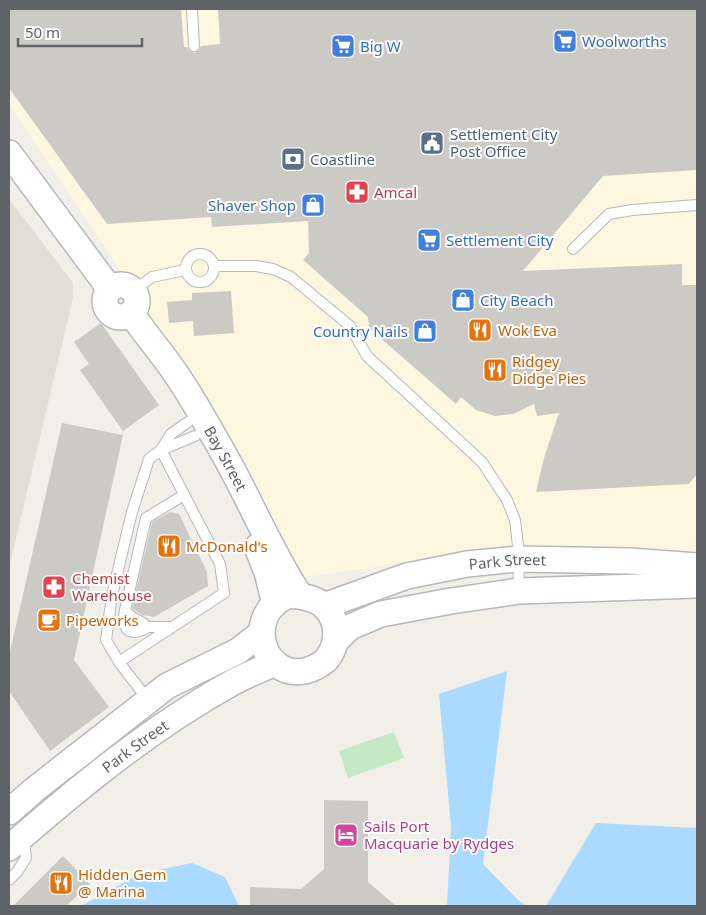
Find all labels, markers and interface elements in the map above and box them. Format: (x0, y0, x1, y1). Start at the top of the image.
scale bar (18, 15, 141, 47)
text: 50 m (25, 22, 60, 42)
supermarket icon: Woolworths (552, 28, 578, 54)
place label: Woolworths (582, 31, 667, 51)
supermarket icon: Big W (330, 33, 356, 59)
place label: Big W (360, 36, 401, 56)
place label: Settlement City Post Office (450, 124, 558, 161)
public building icon: Settlement City Post Office (419, 130, 445, 156)
bank icon: Coastline (280, 146, 306, 172)
place label: Coastline (310, 149, 375, 169)
pharmacy icon: Amcal (344, 179, 370, 205)
place label: Amcal (374, 182, 417, 202)
shop icon: Shaver Shop (300, 192, 326, 218)
place label: Shaver Shop (208, 195, 296, 215)
supermarket icon: Settlement City (416, 227, 442, 253)
place label: Settlement City (446, 230, 554, 250)
shop icon: City Beach (450, 287, 476, 313)
place label: City Beach (480, 290, 553, 310)
restaurant icon: Wok Eva (467, 317, 493, 343)
shop icon: Country Nails (412, 318, 438, 344)
place label: Wok Eva (498, 320, 557, 340)
place label: Country Nails (313, 321, 408, 341)
place label: Ridgey Didge Pies (512, 351, 586, 388)
restaurant icon: Ridgey Didge Pies (482, 357, 508, 383)
street label: Bay Street (200, 422, 252, 495)
restaurant icon: McDonald's (156, 533, 182, 559)
place label: McDonald's (186, 536, 268, 556)
street label: Park Street (468, 549, 547, 574)
place label: Chemist Warehouse (72, 568, 152, 605)
pharmacy icon: Chemist Warehouse (41, 574, 67, 600)
cafe icon: Pipeworks (36, 607, 62, 633)
place label: Pipeworks (66, 610, 139, 630)
street label: Park Street (98, 715, 172, 777)
place label: Sails Port Macquarie by Rydges (364, 816, 514, 853)
hotel icon: Sails Port Macquarie by Rydges (333, 822, 359, 848)
place label: Hidden Gem @ Marina (78, 864, 166, 901)
restaurant icon: Hidden Gem @ Marina (48, 870, 74, 896)

